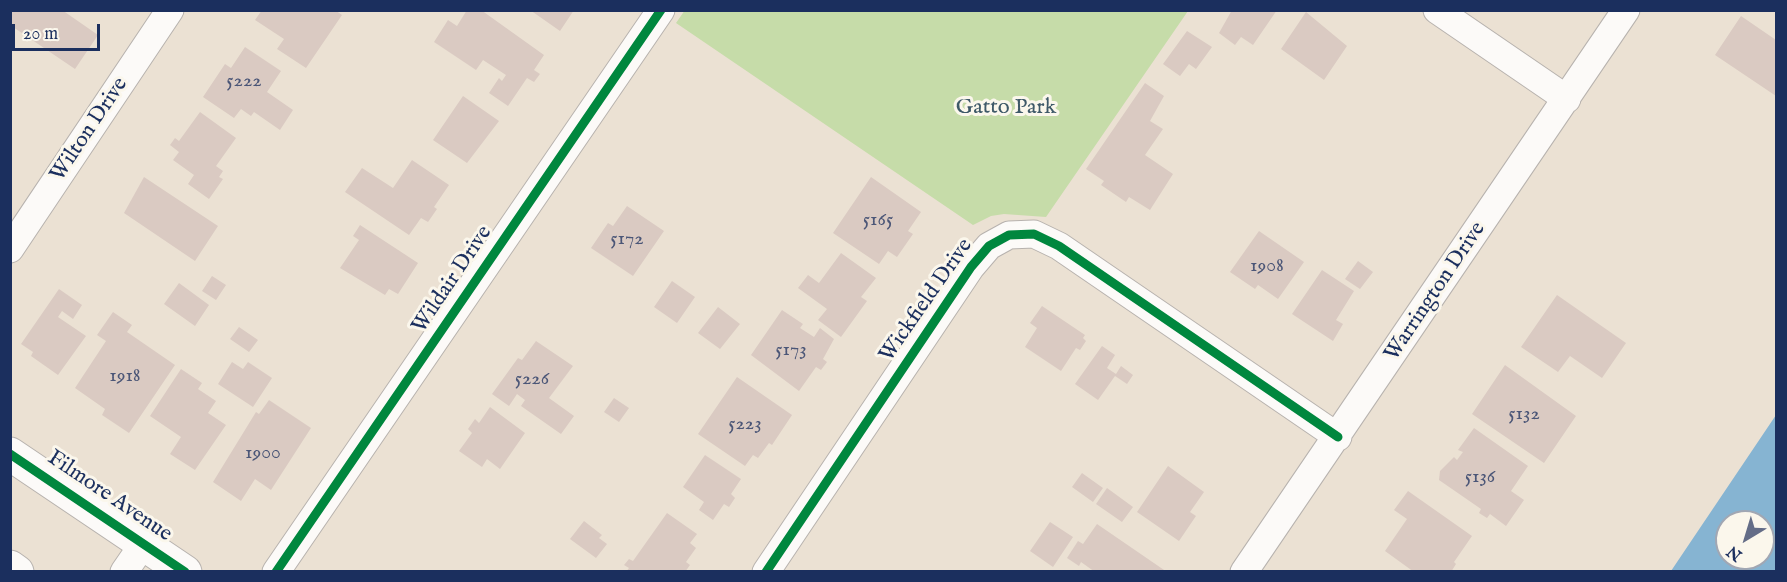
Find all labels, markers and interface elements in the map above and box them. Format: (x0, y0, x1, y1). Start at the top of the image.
scale bar (15, 12, 104, 50)
text: 20 m (23, 23, 58, 46)
house number: 5222 (226, 70, 262, 94)
street label: Wilton Drive (46, 73, 134, 187)
park label: Gatto Park (956, 95, 1056, 121)
house number: 5165 (863, 209, 893, 233)
street label: Warrington Drive (1380, 218, 1492, 366)
street label: Wildair Drive (407, 221, 499, 339)
house number: 5172 (610, 228, 644, 252)
street label: Wickfield Drive (875, 234, 979, 368)
house number: 1908 (1250, 255, 1284, 279)
house number: 5173 (775, 339, 807, 363)
house number: 1918 (109, 365, 141, 389)
house number: 5226 (515, 368, 549, 392)
house number: 5132 (1508, 403, 1540, 427)
house number: 5223 (728, 413, 762, 437)
house number: 1900 (245, 442, 281, 466)
street label: Filmore Avenue (42, 446, 176, 548)
house number: 5136 (1465, 466, 1495, 490)
north arrow (1715, 510, 1775, 570)
text: N (1724, 540, 1747, 565)

